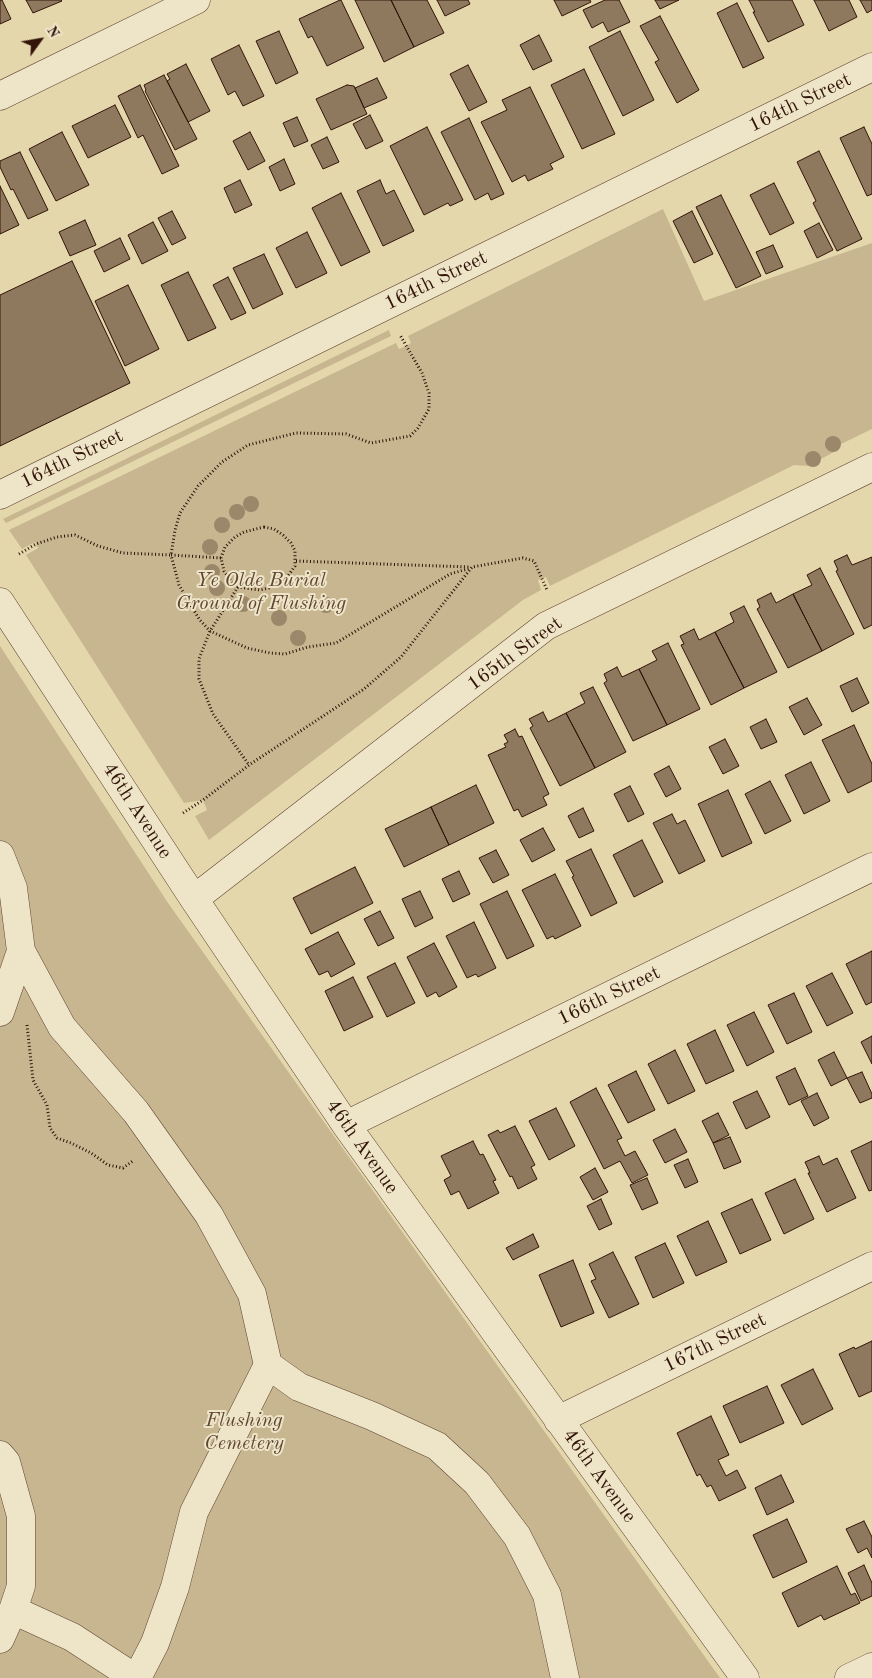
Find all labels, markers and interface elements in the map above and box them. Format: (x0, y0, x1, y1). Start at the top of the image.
north arrow (15, 15, 65, 65)
text: N (44, 24, 61, 40)
street label: 164th Street (745, 68, 855, 138)
street label: 164th Street (381, 246, 491, 316)
street label: 164th Street (17, 424, 127, 494)
park label: Ye Olde Burial Ground of Flushing (176, 569, 346, 616)
street label: 165th Street (463, 612, 567, 696)
street label: 46th Avenue (97, 758, 177, 864)
street label: 166th Street (554, 961, 664, 1031)
street label: 46th Avenue (321, 1095, 403, 1199)
street label: 167th Street (660, 1308, 770, 1378)
park label: Flushing Cemetery (204, 1409, 284, 1456)
street label: 46th Avenue (557, 1424, 641, 1528)

